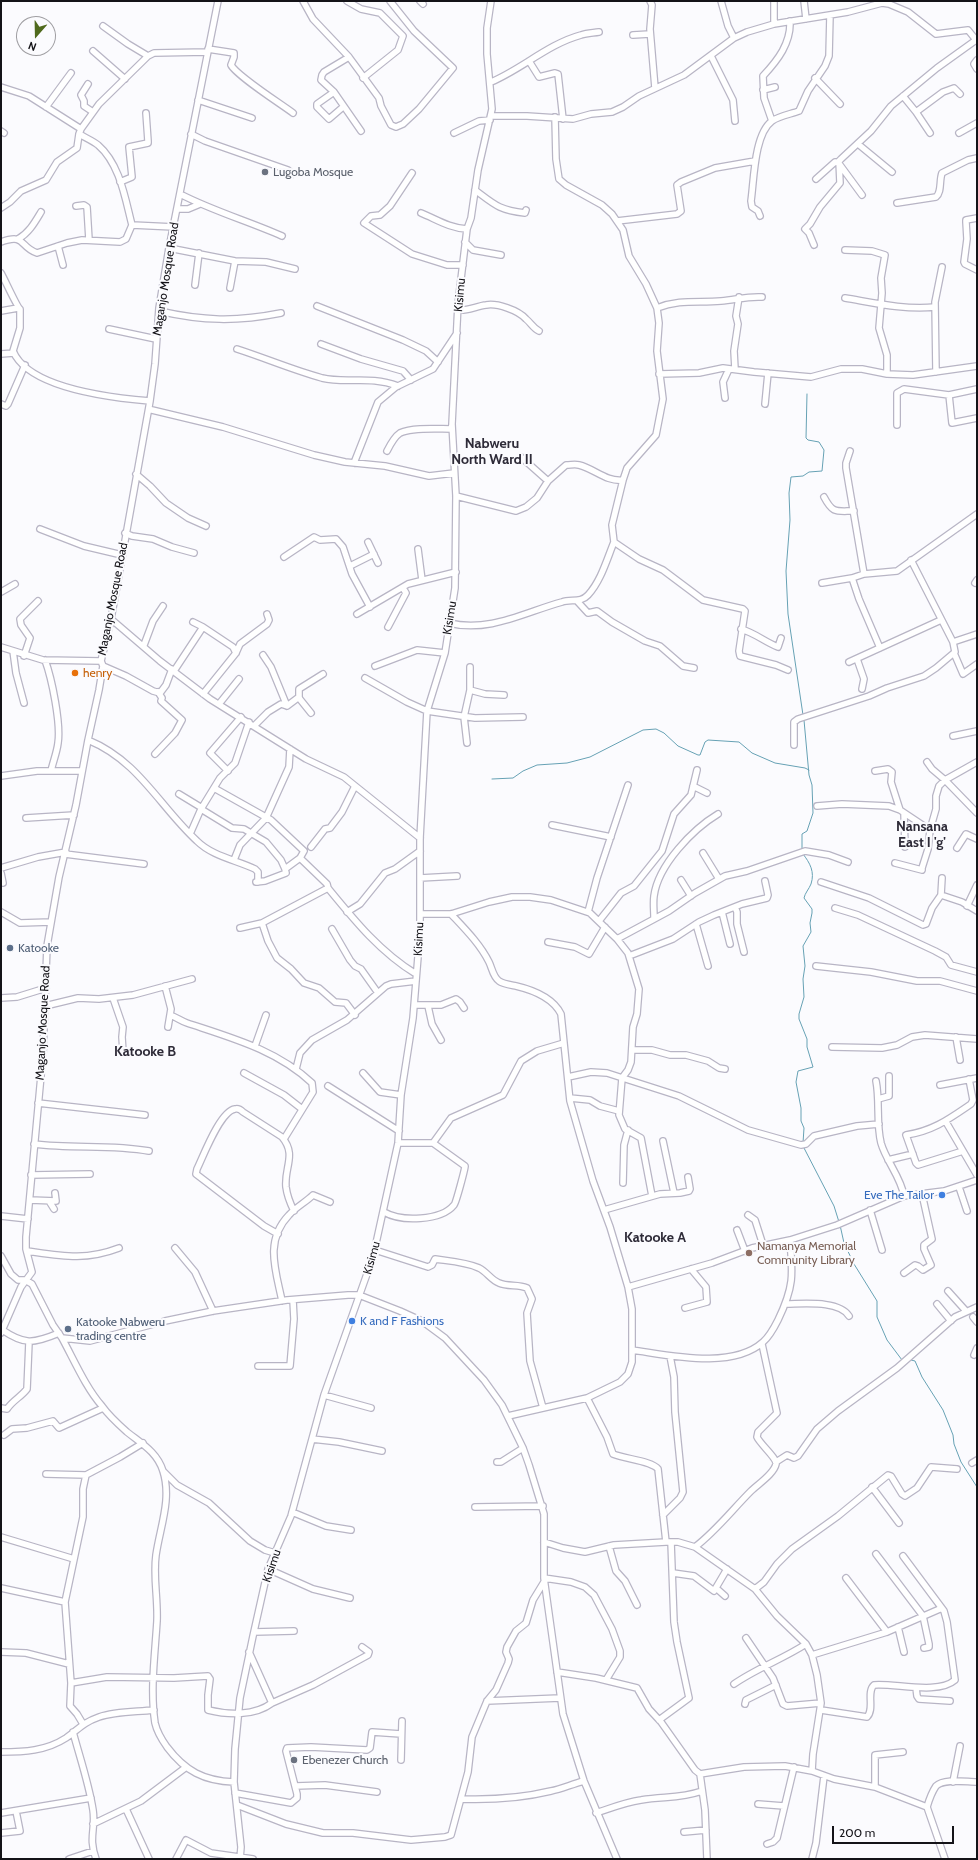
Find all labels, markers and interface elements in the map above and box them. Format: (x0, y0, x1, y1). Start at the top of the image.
north arrow (16, 16, 56, 56)
text: N (26, 38, 38, 54)
place label: Lugoba Mosque (273, 165, 353, 179)
marker: Lugoba Mosque (260, 167, 270, 177)
street label: Maganjo Mosque Road (150, 221, 182, 337)
street label: Kisimu (451, 277, 469, 313)
district label: Nabweru North Ward II (451, 436, 533, 468)
street label: Maganjo Mosque Road (95, 541, 131, 657)
street label: Kisimu (440, 600, 460, 636)
place label: henry (83, 666, 112, 680)
marker: henry (70, 668, 80, 678)
district label: Nansana East I 'g' (896, 819, 948, 852)
street label: Kisimu (411, 922, 427, 956)
place label: Katooke (18, 941, 59, 955)
marker: Katooke (5, 943, 15, 953)
street label: Maganjo Mosque Road (33, 965, 53, 1081)
district label: Katooke B (114, 1044, 176, 1060)
place label: Eve The Tailor (864, 1188, 934, 1202)
marker: Eve The Tailor (937, 1190, 947, 1200)
district label: Katooke A (624, 1230, 686, 1246)
place label: Namanya Memorial Community Library (757, 1239, 856, 1267)
street label: Kisimu (360, 1240, 384, 1276)
marker: Namanya Memorial Community Library (744, 1248, 754, 1258)
place label: K and F Fashions (360, 1314, 444, 1328)
place label: Katooke Nabweru trading centre (76, 1315, 165, 1343)
marker: K and F Fashions (347, 1316, 357, 1326)
marker: Katooke Nabweru trading centre (63, 1324, 73, 1334)
street label: Kisimu (260, 1548, 284, 1584)
place label: Ebenezer Church (302, 1753, 388, 1767)
marker: Ebenezer Church (289, 1755, 299, 1765)
scale bar (834, 1818, 956, 1844)
text: 200 m (839, 1825, 875, 1840)

